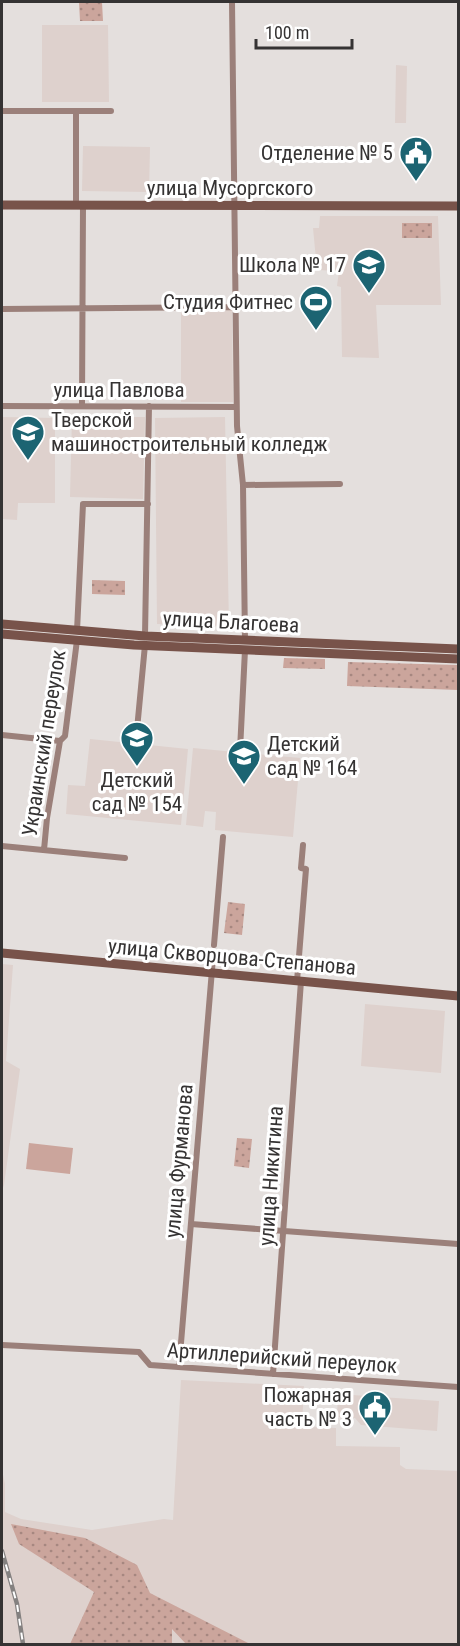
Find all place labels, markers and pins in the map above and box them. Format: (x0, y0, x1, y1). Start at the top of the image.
public building icon: Отделение № 5 (398, 135, 434, 182)
place label: Отделение № 5 (261, 141, 393, 165)
school or university icon: Школа № 17 (351, 247, 387, 294)
place label: Школа № 17 (239, 253, 346, 277)
sports icon: Студия Фитнес (298, 284, 334, 331)
place label: Студия Фитнес (163, 290, 293, 314)
place label: Тверской машиностроительный колледж (51, 408, 328, 456)
school or university icon: Тверской машиностроительный колледж (10, 414, 46, 461)
school or university icon: Детский сад № 154 (119, 720, 155, 767)
place label: Детский сад № 164 (267, 732, 357, 780)
school or university icon: Детский сад № 164 (226, 738, 262, 785)
place label: Детский сад № 154 (92, 768, 182, 816)
place label: Пожарная часть № 3 (263, 1383, 352, 1431)
public building icon: Пожарная часть № 3 (357, 1389, 393, 1436)

